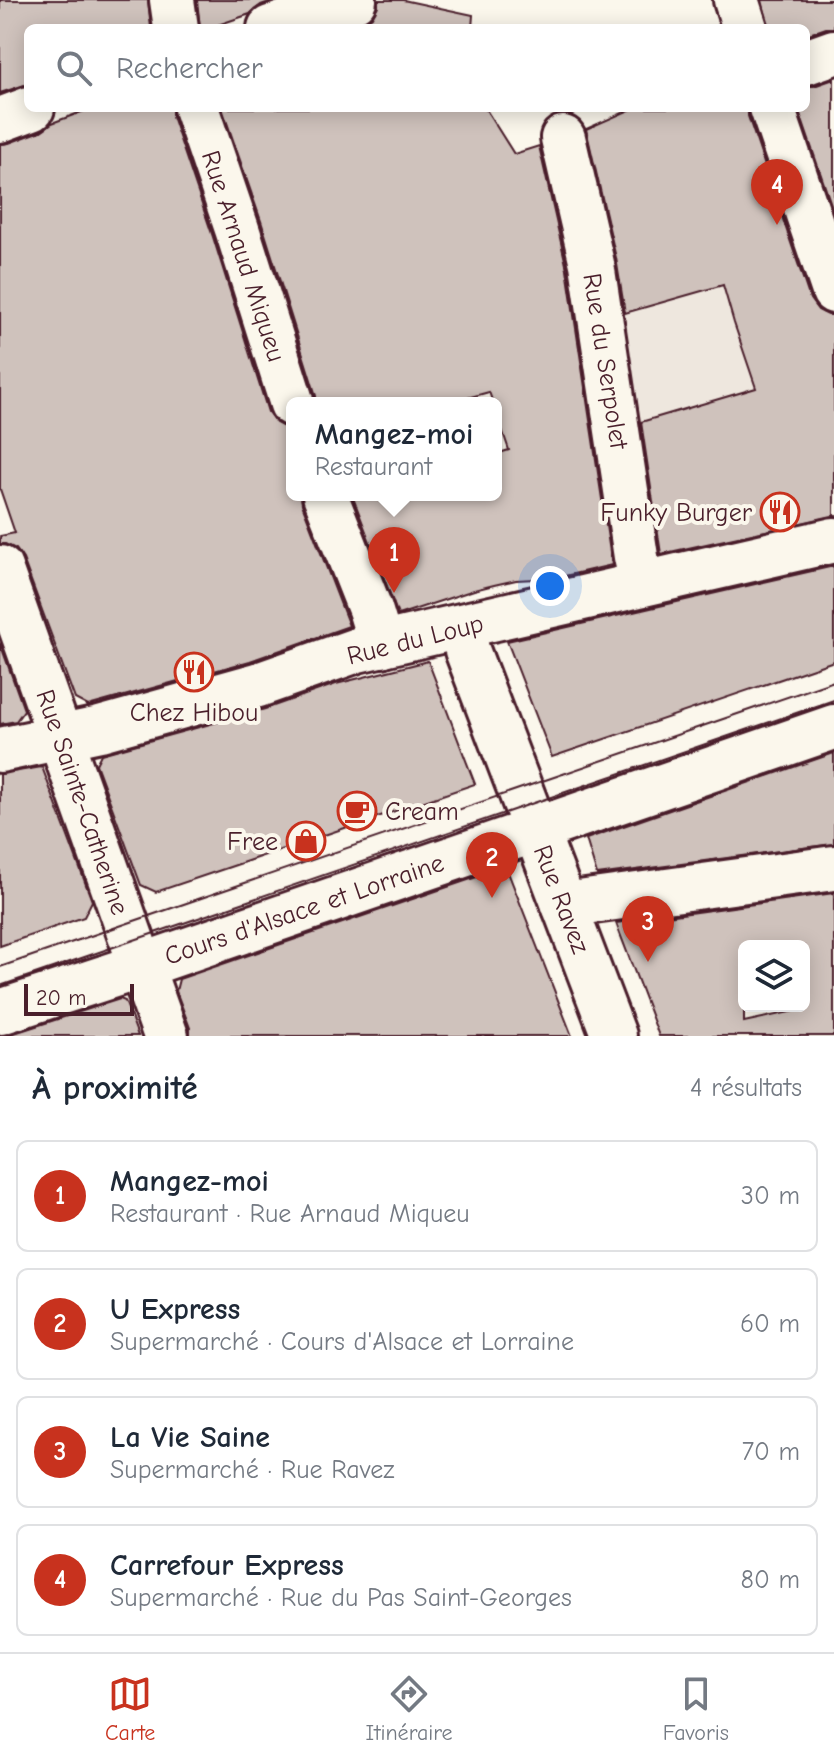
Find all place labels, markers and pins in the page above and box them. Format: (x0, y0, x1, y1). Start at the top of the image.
pin: 4 (751, 159, 803, 225)
restaurant icon: Funky Burger (759, 491, 801, 533)
place label: Funky Burger (600, 498, 753, 528)
pin: 1 (368, 527, 420, 593)
restaurant icon: Chez Hibou (173, 651, 215, 693)
place label: Chez Hibou (130, 698, 258, 728)
cafe icon: Cream (336, 790, 378, 832)
place label: Cream (385, 797, 459, 827)
shop icon: Free (285, 820, 327, 862)
place label: Free (227, 827, 278, 857)
pin: 2 (466, 832, 518, 898)
pin: 3 (622, 896, 674, 962)

